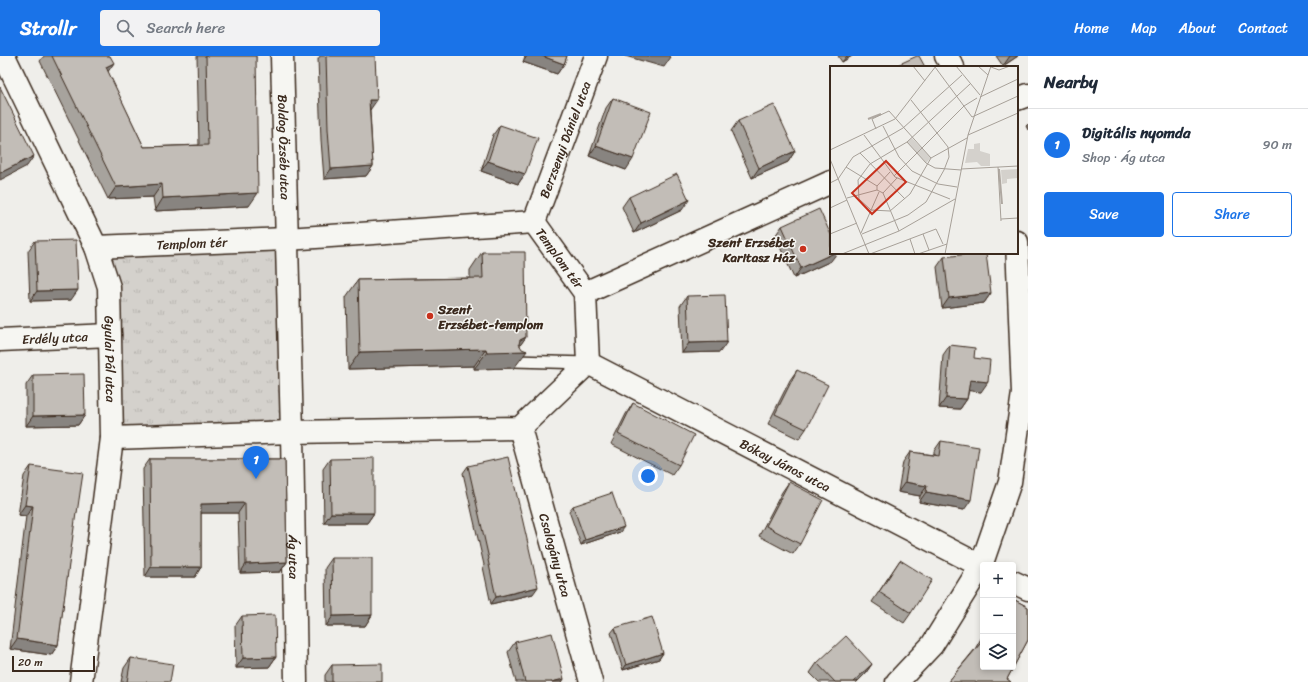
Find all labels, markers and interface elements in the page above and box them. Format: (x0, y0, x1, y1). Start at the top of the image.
search box (100, 10, 380, 46)
text: Strollr (20, 12, 76, 45)
text: Search here (146, 15, 225, 41)
text: Home (1074, 16, 1109, 41)
text: Map (1131, 16, 1157, 41)
text: About (1179, 16, 1216, 41)
text: Contact (1238, 16, 1288, 41)
icon: search (114, 17, 136, 39)
inset map (830, 66, 1018, 254)
text: Nearby (1044, 67, 1098, 97)
street label: Berzsenyi Dániel utca (533, 77, 598, 202)
street label: Boldog Özséb utca (271, 94, 297, 200)
text: Digitális nyomda (1082, 120, 1190, 146)
text: 1 (1054, 133, 1060, 156)
text: 90 m (1262, 133, 1292, 156)
text: Shop · Ág utca (1082, 146, 1165, 169)
button: Save (1044, 192, 1164, 237)
button: Share (1172, 192, 1292, 237)
street label: Templom tér (529, 223, 590, 294)
street label: Templom tér (156, 230, 229, 256)
place label: Szent Erzsébet Karitasz Ház (707, 231, 796, 269)
marker: Szent Erzsébet Karitasz Ház (798, 244, 808, 254)
place label: Szent Erzsébet-templom (437, 298, 543, 336)
marker: Szent Erzsébet-templom (425, 311, 435, 321)
street label: Gyulai Pál utca (98, 316, 122, 403)
street label: Erdély utca (22, 325, 89, 351)
street label: Bókay János utca (735, 432, 835, 499)
pin: 1 (243, 446, 269, 479)
your location (638, 466, 658, 486)
street label: Csalogány utca (532, 511, 578, 600)
street label: Ág utca (282, 534, 305, 580)
map controls (980, 562, 1016, 670)
button: + (980, 562, 1016, 598)
button: − (980, 598, 1016, 634)
button: layers (980, 634, 1016, 670)
text: 20 m (18, 653, 43, 672)
scale bar (12, 654, 95, 673)

